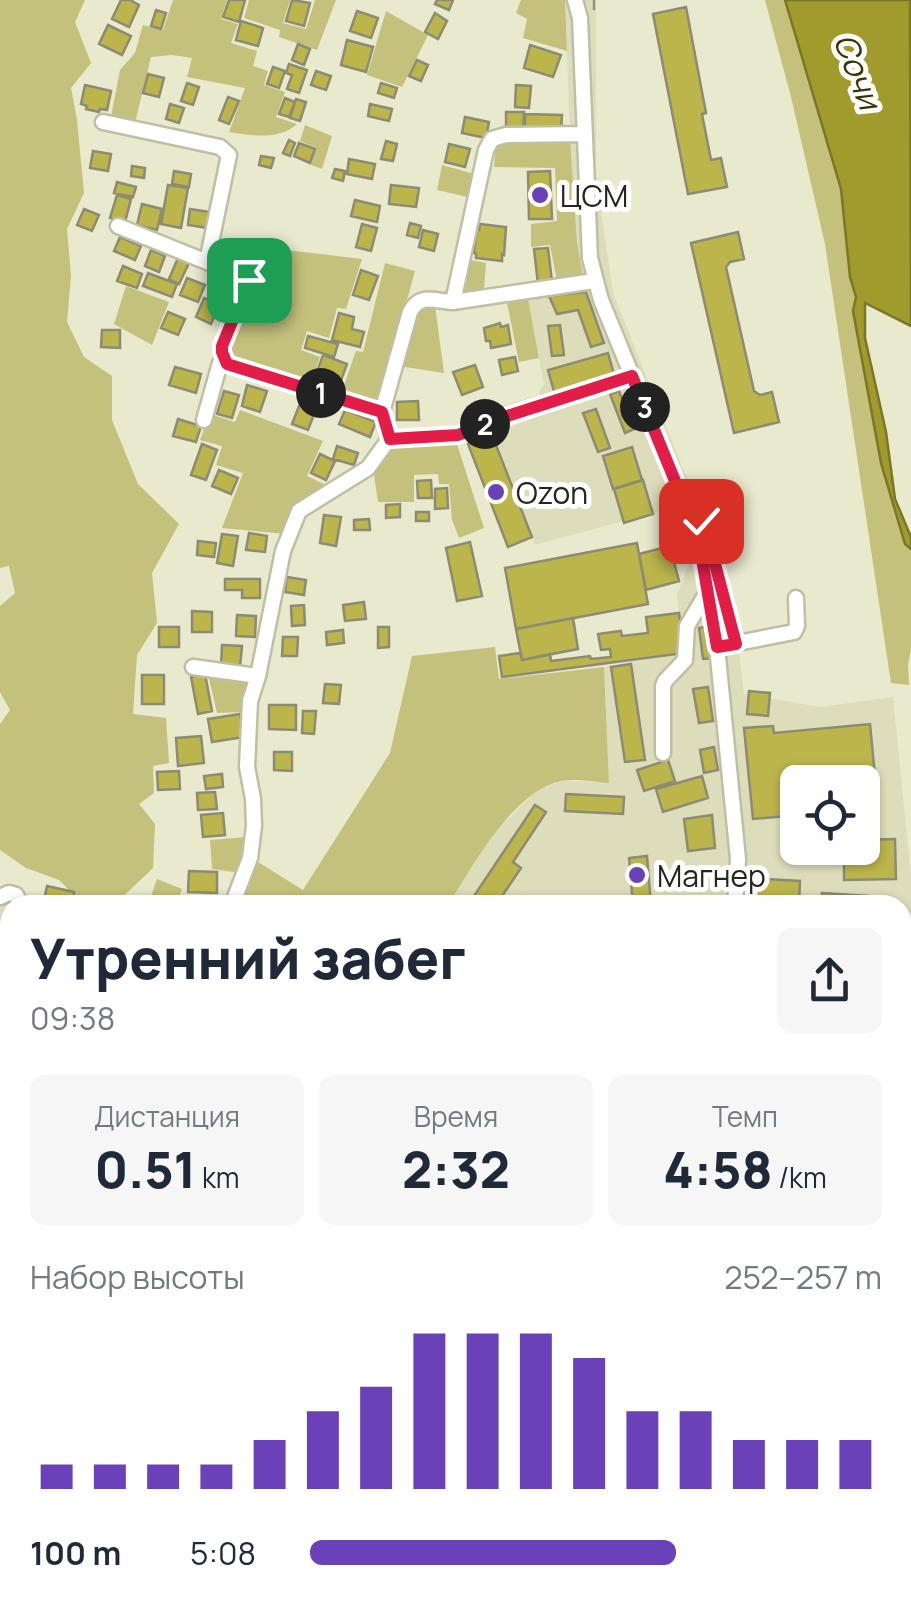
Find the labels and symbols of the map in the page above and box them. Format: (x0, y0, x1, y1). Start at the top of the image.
water label: Сочи (824, 27, 893, 118)
place label: ЦСМ (560, 175, 628, 216)
marker: ЦСМ (529, 184, 551, 206)
pin (207, 238, 292, 323)
pin: 1 (296, 368, 346, 418)
pin: 3 (620, 382, 670, 432)
pin: 2 (460, 399, 510, 449)
place label: Ozon (516, 472, 588, 513)
pin (659, 479, 744, 564)
marker: Ozon (485, 481, 507, 503)
place label: Магнер (657, 855, 766, 896)
marker: Магнер (626, 864, 648, 886)

